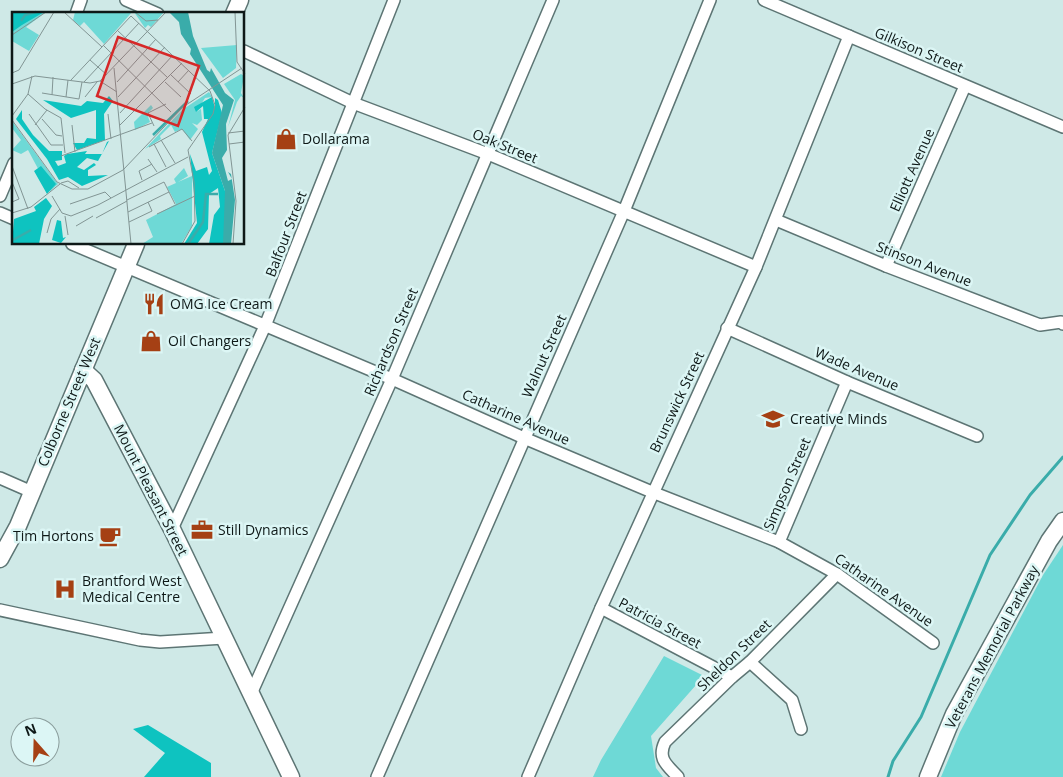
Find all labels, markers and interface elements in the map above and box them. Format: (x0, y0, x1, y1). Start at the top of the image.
inset map (12, 12, 245, 245)
street label: Gilkison Street (872, 22, 966, 77)
street label: Oak Street (470, 124, 541, 167)
street label: Elliott Avenue (885, 125, 938, 214)
shop icon: Dollarama (273, 126, 299, 152)
place label: Dollarama (302, 129, 370, 148)
street label: Balfour Street (260, 188, 311, 279)
street label: Stinson Avenue (874, 237, 975, 291)
street label: Richardson Street (359, 285, 422, 399)
restaurant icon: OMG Ice Cream (141, 291, 167, 317)
place label: OMG Ice Cream (170, 294, 273, 313)
street label: Walnut Street (517, 311, 570, 400)
shop icon: Oil Changers (138, 328, 164, 354)
place label: Oil Changers (168, 331, 252, 350)
street label: Colborne Street West (33, 334, 104, 469)
street label: Wade Avenue (812, 342, 902, 395)
street label: Brunswick Street (645, 348, 708, 456)
street label: Catharine Avenue (459, 384, 573, 449)
school or university icon: Creative Minds (760, 406, 786, 432)
place label: Creative Minds (790, 409, 887, 428)
street label: Mount Pleasant Street (110, 421, 193, 559)
street label: Simpson Street (758, 434, 815, 533)
office icon: Still Dynamics (189, 517, 215, 543)
place label: Still Dynamics (218, 520, 309, 539)
cafe icon: Tim Hortons (97, 523, 123, 549)
place label: Tim Hortons (13, 526, 94, 545)
street label: Catharine Avenue (831, 549, 937, 631)
street label: Veterans Memorial Parkway (940, 561, 1043, 732)
place label: Brantford West Medical Centre (82, 571, 182, 606)
hospital icon: Brantford West Medical Centre (52, 576, 78, 602)
street label: Patricia Street (616, 593, 705, 652)
street label: Sheldon Street (693, 614, 775, 695)
north arrow (10, 717, 60, 767)
text: N (22, 718, 39, 740)

